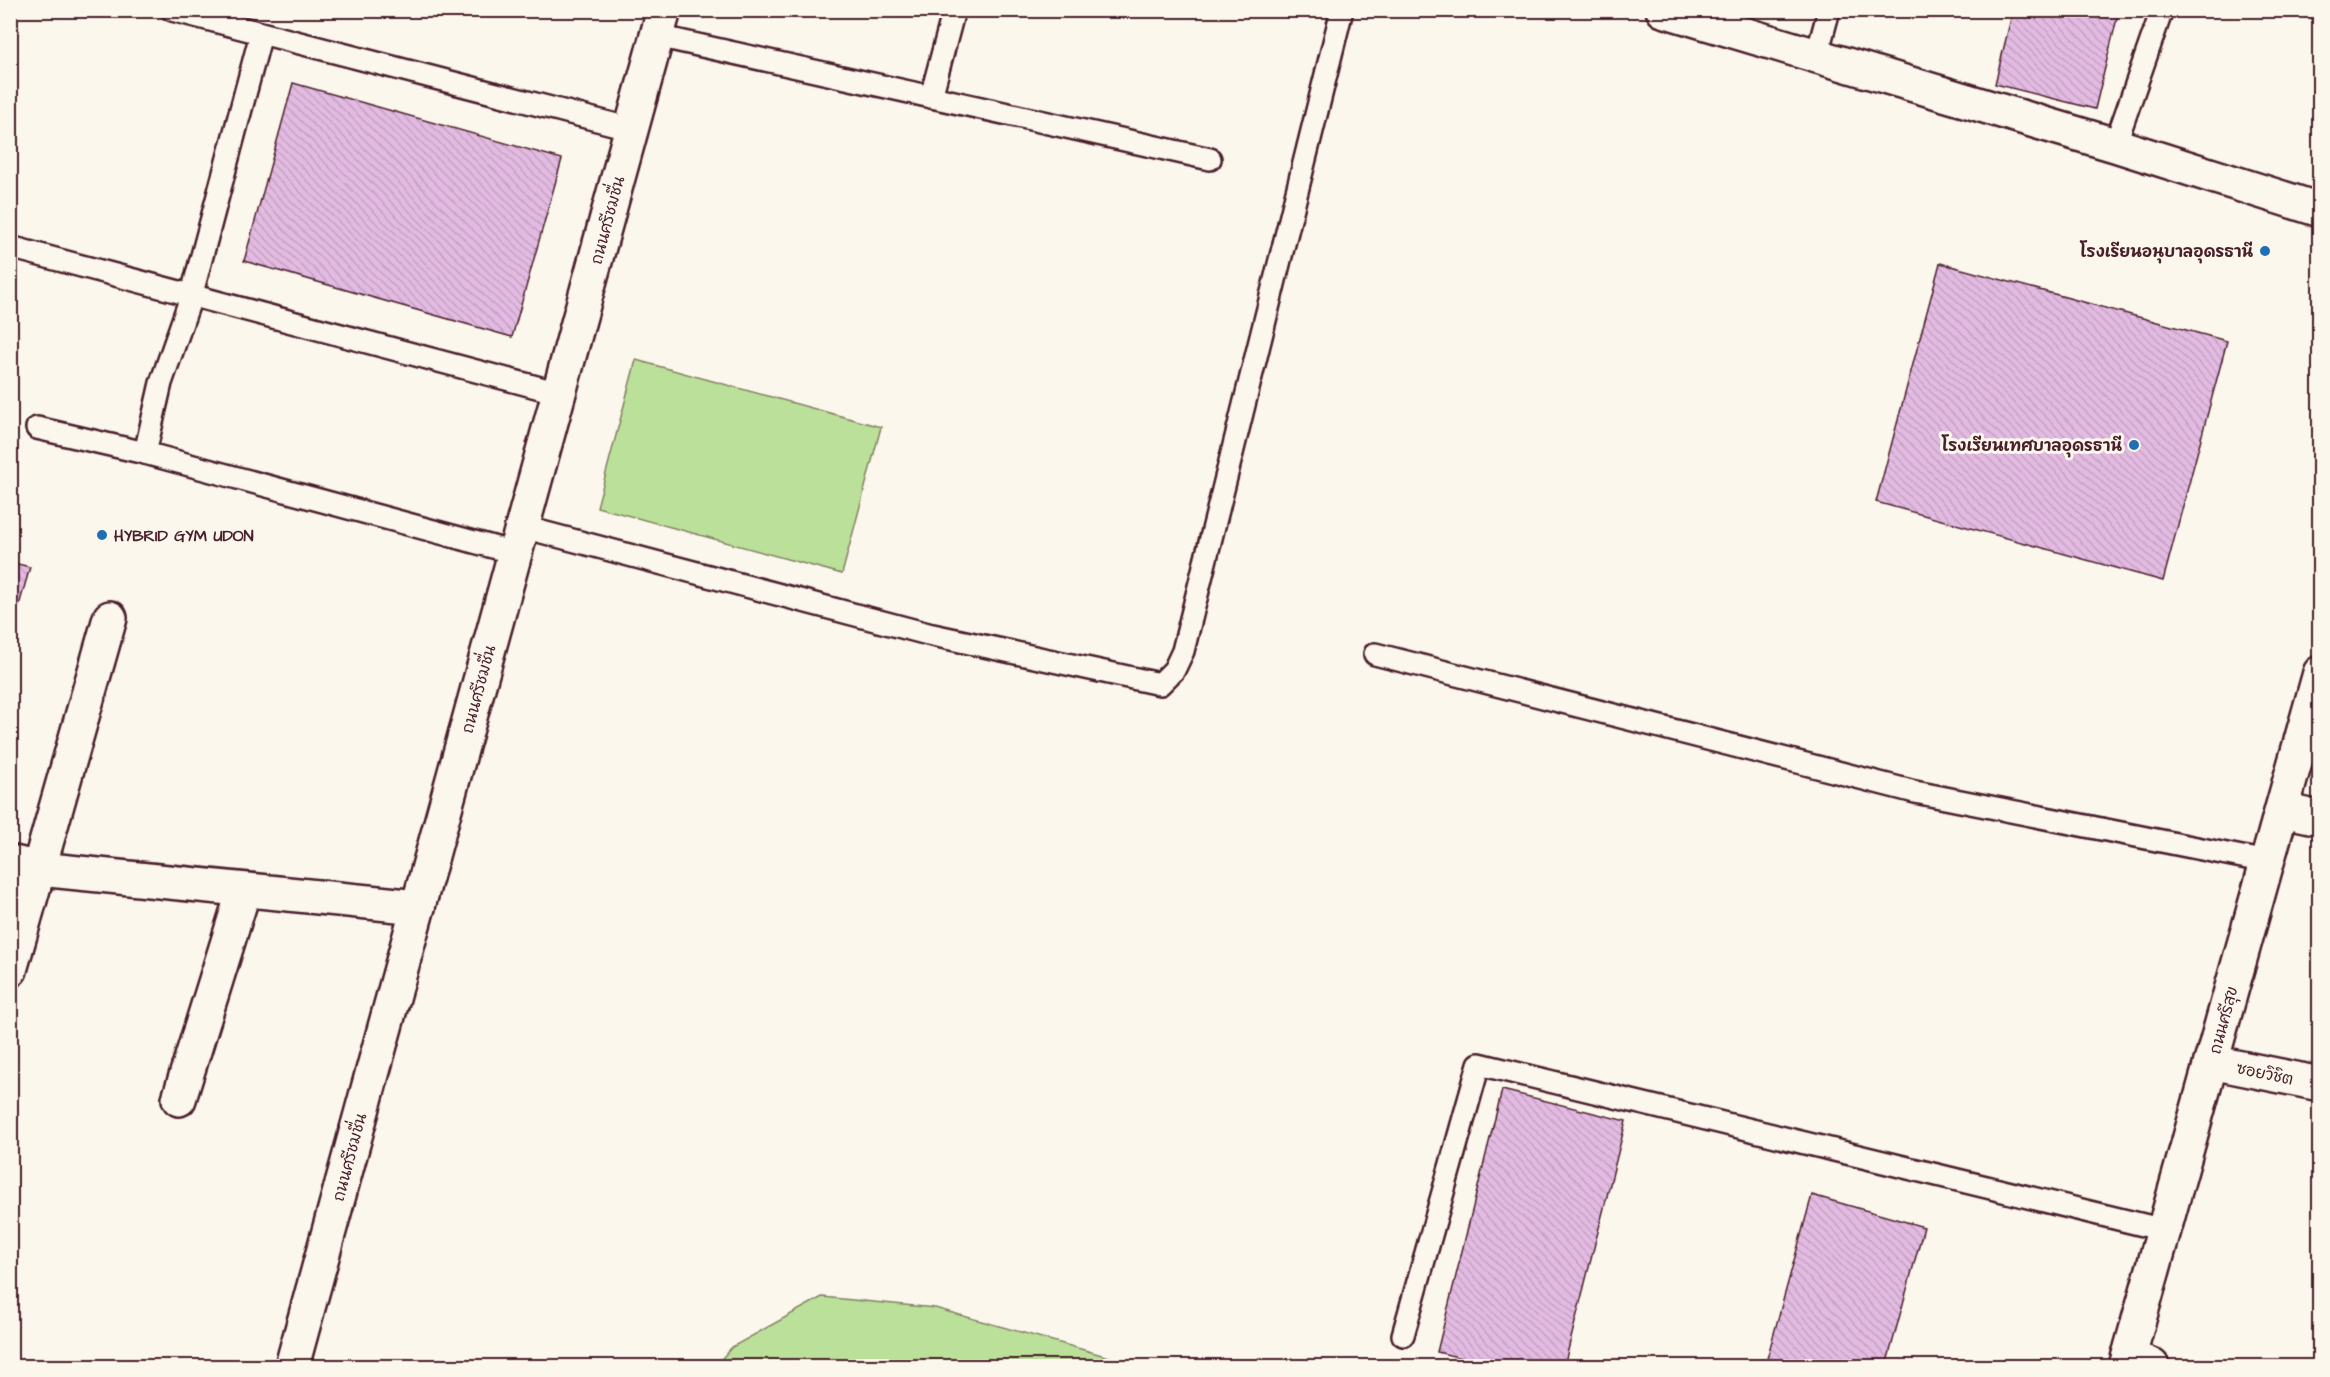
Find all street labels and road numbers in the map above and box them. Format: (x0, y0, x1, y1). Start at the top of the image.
street label: ถนนศรีชมชื่น (581, 172, 630, 267)
street label: ถนนศรีชมชื่น (452, 641, 501, 736)
street label: ถนนศรีสุข (2204, 984, 2245, 1057)
street label: ซอยวิชิต (2234, 1057, 2295, 1091)
street label: ถนนศรีชมชื่น (323, 1109, 372, 1204)

